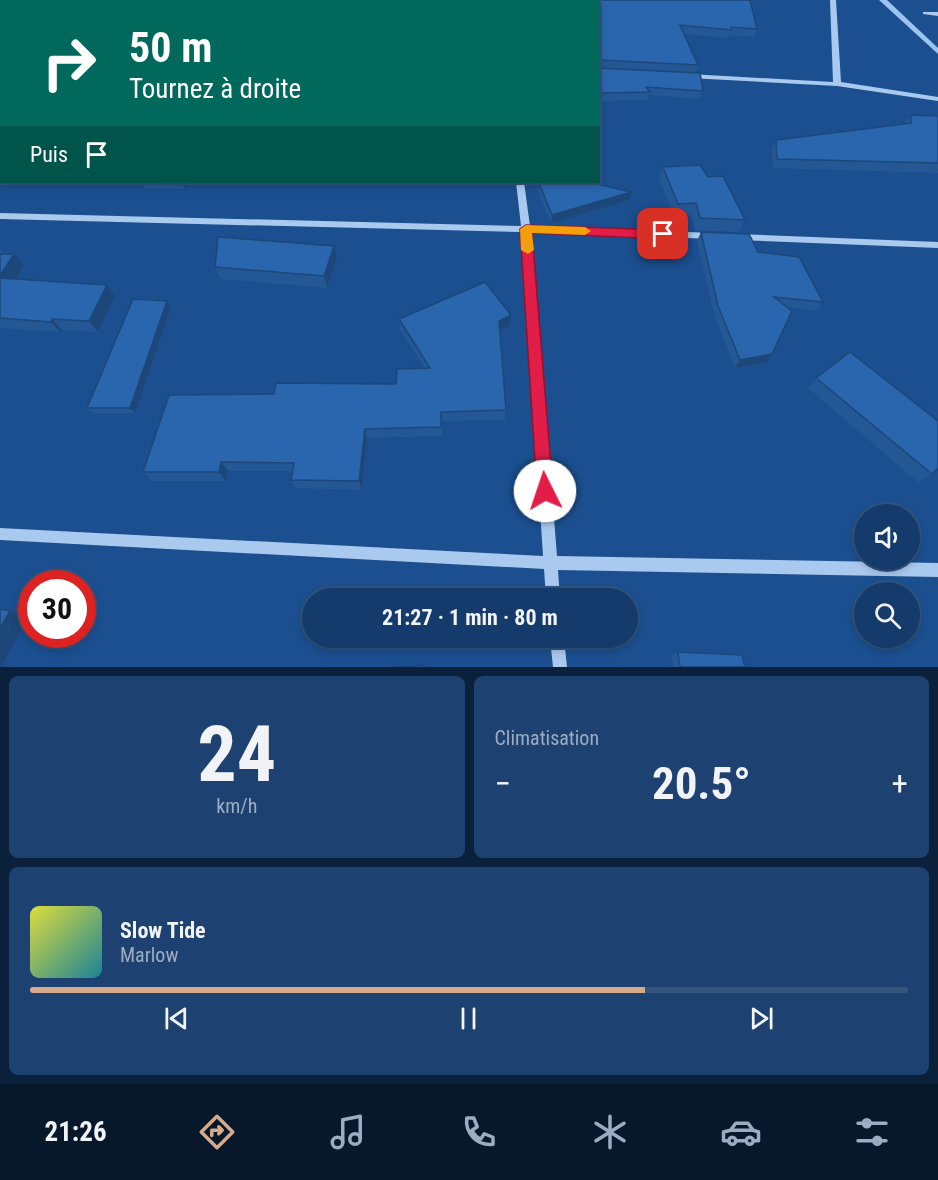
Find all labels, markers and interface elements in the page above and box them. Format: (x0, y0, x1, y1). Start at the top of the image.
text: 50 m (129, 23, 212, 72)
icon: right (30, 24, 108, 102)
text: Tournez à droite (129, 73, 301, 105)
icon: arrive (80, 138, 113, 171)
text: Puis (30, 142, 68, 167)
pin (637, 208, 688, 259)
icon: arrive (646, 217, 679, 250)
position arrow (513, 459, 577, 523)
map controls (854, 504, 920, 648)
button: sound (854, 504, 920, 570)
speed limit sign: 30 (18, 570, 96, 648)
button: search (854, 582, 920, 648)
text: 21:27 · 1 min · 80 m (382, 605, 558, 630)
text: 24 (197, 709, 276, 800)
text: Climatisation (495, 726, 599, 750)
text: 20.5° (652, 757, 751, 810)
text: − (495, 764, 511, 803)
text: + (892, 764, 908, 803)
text: km/h (216, 794, 257, 818)
text: Slow Tide (120, 918, 206, 943)
text: Marlow (120, 943, 178, 967)
icon: previous (160, 1002, 193, 1035)
icon: pause (452, 1002, 485, 1035)
icon: next (745, 1002, 778, 1035)
icon: directions (196, 1111, 238, 1153)
icon: music (327, 1111, 369, 1153)
icon: phone (458, 1111, 500, 1153)
icon: climate (589, 1111, 631, 1153)
icon: car (720, 1111, 762, 1153)
icon: filters (851, 1111, 893, 1153)
text: 21:26 (45, 1116, 107, 1148)

